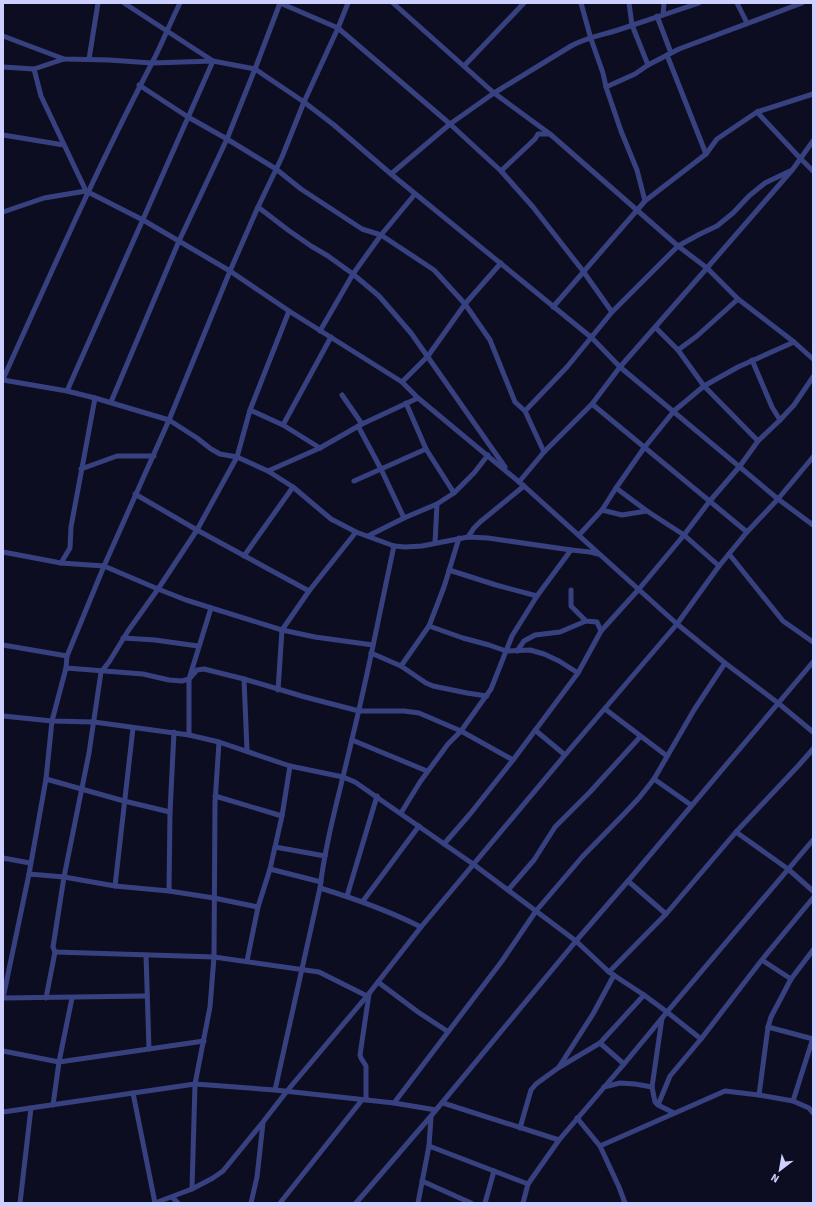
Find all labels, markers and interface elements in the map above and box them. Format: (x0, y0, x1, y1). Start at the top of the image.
north arrow (760, 1150, 800, 1190)
text: N (768, 1170, 782, 1186)

